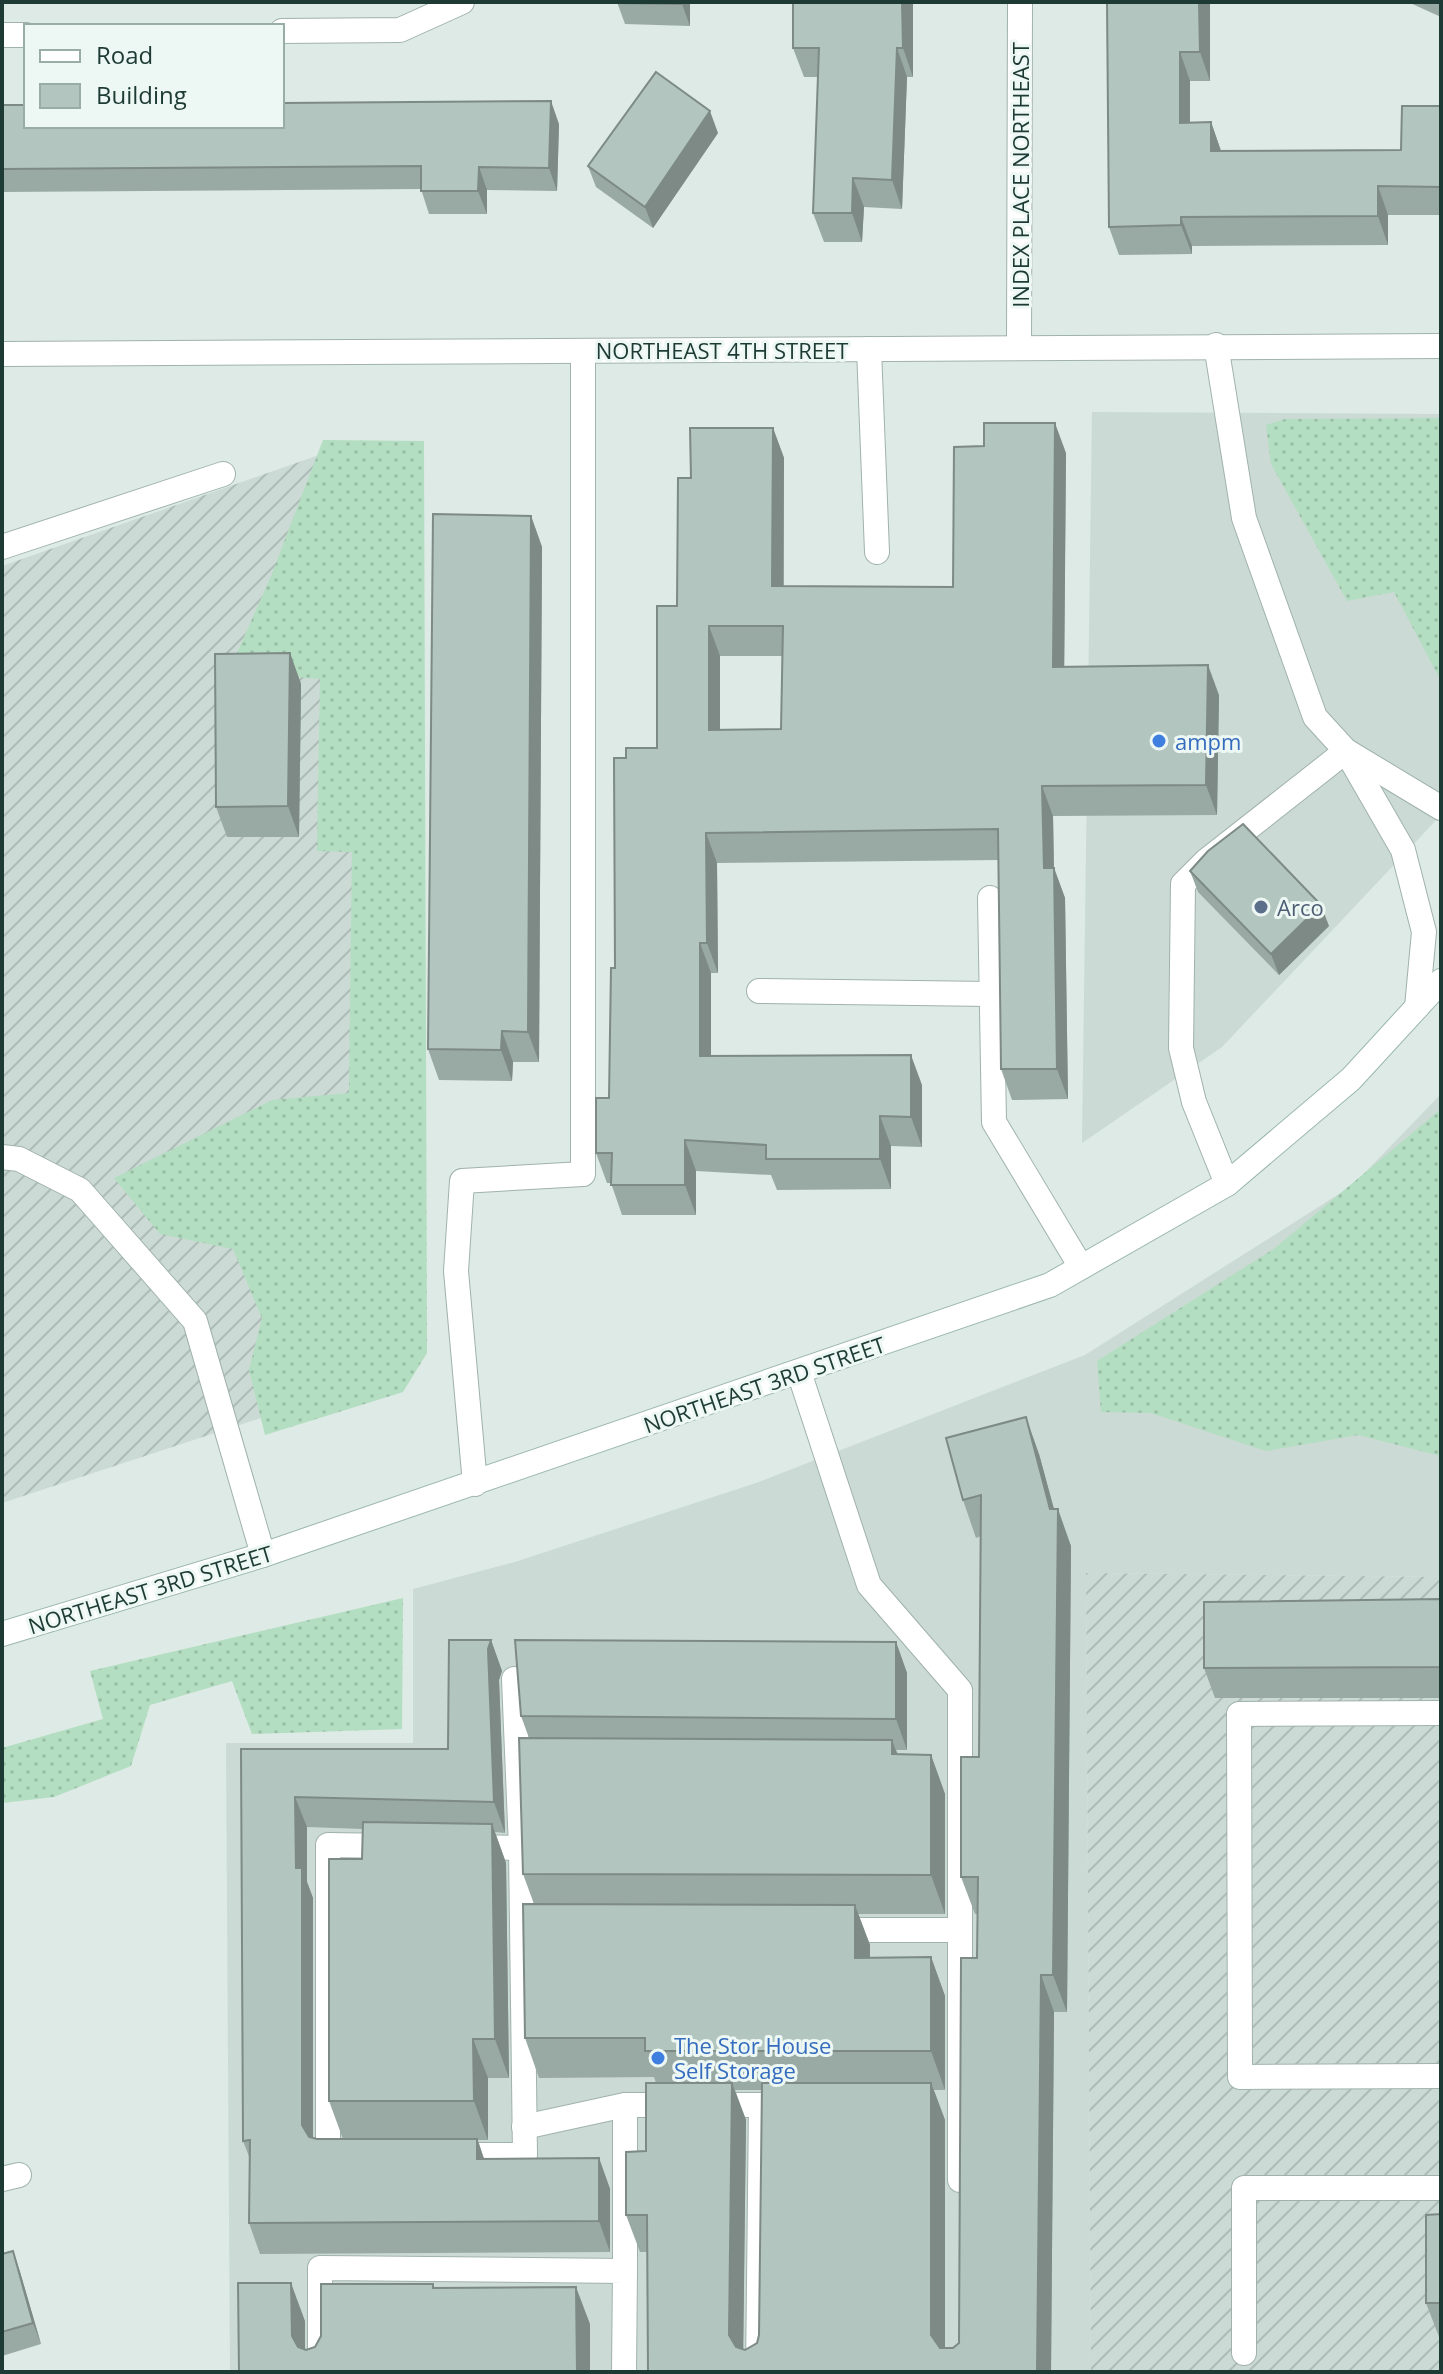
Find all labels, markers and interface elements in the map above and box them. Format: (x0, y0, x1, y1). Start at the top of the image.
legend (24, 24, 284, 128)
text: Road (96, 38, 153, 71)
street label: INDEX PLACE NORTHEAST (1005, 42, 1035, 308)
text: Building (96, 78, 187, 111)
street label: NORTHEAST 4TH STREET (596, 335, 848, 365)
place label: ampm (1175, 726, 1241, 756)
marker: ampm (1150, 732, 1168, 750)
place label: Arco (1277, 892, 1324, 922)
marker: Arco (1252, 898, 1270, 916)
street label: NORTHEAST 3RD STREET (639, 1329, 889, 1439)
street label: NORTHEAST 3RD STREET (24, 1538, 276, 1640)
place label: The Stor House Self Storage (674, 2030, 831, 2085)
marker: The Stor House Self Storage (649, 2049, 667, 2067)

